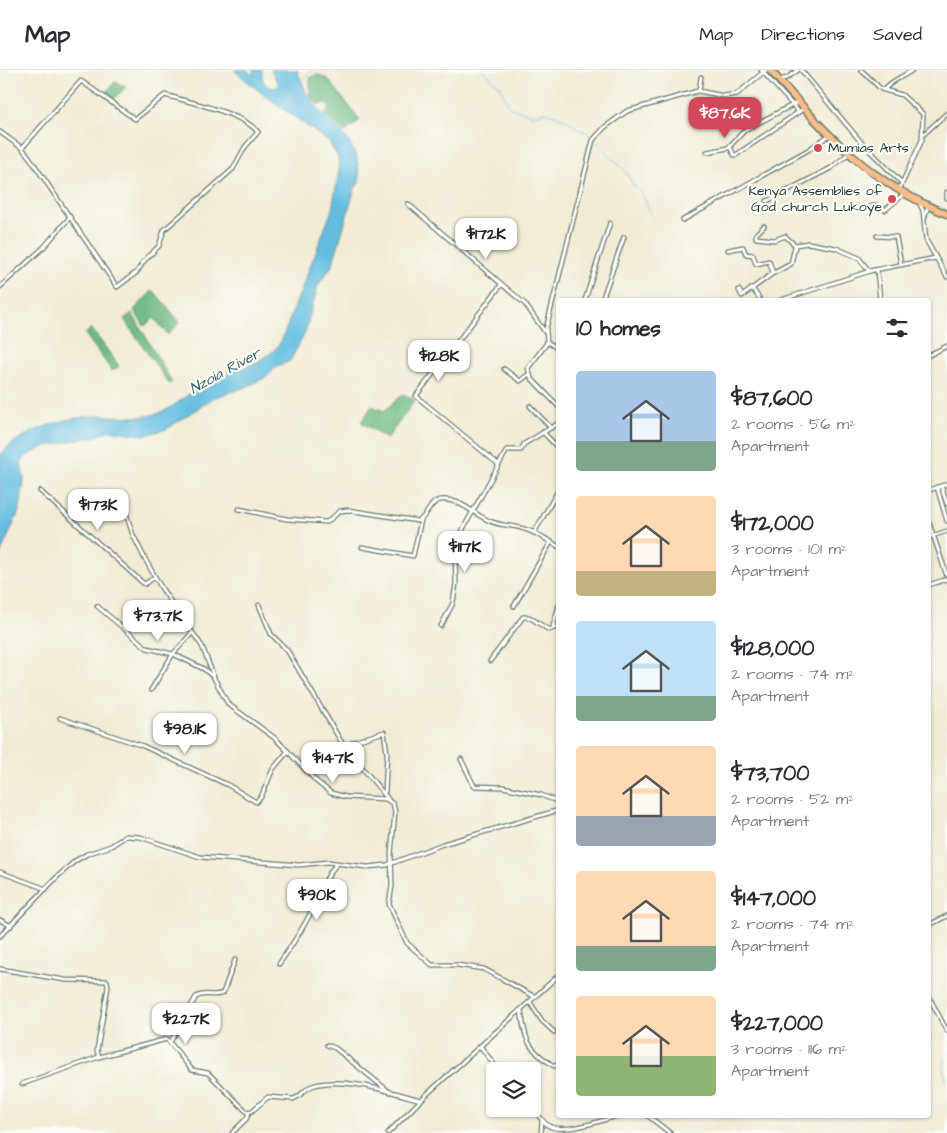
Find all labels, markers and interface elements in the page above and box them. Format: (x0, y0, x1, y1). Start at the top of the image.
text: Map (25, 18, 70, 52)
text: Map (699, 22, 733, 47)
text: Directions (761, 22, 845, 47)
text: Saved (873, 22, 922, 47)
pin: $87.6K (684, 97, 766, 139)
text: $87.6K (699, 102, 751, 124)
place label: Mumias Arts (828, 138, 909, 158)
marker: Mumias Arts (812, 142, 824, 154)
place label: Kenya Assemblies of God church Lukoye (748, 181, 883, 217)
marker: Kenya Assemblies of God church Lukoye (886, 193, 898, 205)
pin: $172K (451, 218, 521, 260)
text: $172K (466, 223, 506, 245)
text: 10 homes (576, 314, 661, 343)
icon: filters (883, 314, 911, 342)
pin: $128K (404, 340, 474, 382)
water label: Nzoia River (186, 342, 266, 399)
text: $128K (419, 345, 459, 367)
text: $87,600 (731, 384, 813, 413)
icon: home (616, 391, 676, 451)
text: 2 rooms · 56 m² (731, 413, 855, 435)
text: Apartment (731, 435, 809, 457)
pin: $173K (63, 488, 133, 531)
text: $173K (79, 494, 117, 516)
text: $172,000 (731, 509, 814, 538)
icon: home (616, 516, 676, 576)
pin: $117K (430, 530, 500, 573)
text: $117K (449, 536, 481, 558)
text: 3 rooms · 101 m² (731, 538, 847, 560)
text: Apartment (731, 560, 809, 582)
pin: $73.7K (117, 600, 199, 642)
text: $73.7K (134, 605, 182, 627)
text: $128,000 (731, 634, 815, 663)
icon: home (616, 641, 676, 701)
text: 2 rooms · 74 m² (731, 663, 855, 685)
text: Apartment (731, 685, 809, 707)
pin: $98.1K (144, 712, 226, 755)
text: $98.1K (164, 718, 206, 740)
pin: $147K (298, 742, 368, 784)
text: $147K (312, 747, 354, 769)
text: $73,700 (731, 759, 809, 788)
icon: home (616, 766, 676, 826)
text: 2 rooms · 52 m² (731, 788, 854, 810)
text: Apartment (731, 810, 809, 832)
pin: $90K (287, 878, 347, 921)
text: $90K (298, 884, 336, 906)
text: $147,000 (731, 884, 816, 913)
icon: home (616, 891, 676, 951)
text: 2 rooms · 74 m² (731, 913, 855, 935)
text: Apartment (731, 935, 809, 957)
pin: $227K (151, 1002, 221, 1045)
text: $227K (163, 1008, 209, 1030)
text: $227,000 (731, 1009, 823, 1038)
icon: home (616, 1016, 676, 1076)
text: 3 rooms · 116 m² (731, 1038, 847, 1060)
text: Apartment (731, 1060, 809, 1082)
map controls (486, 1062, 541, 1117)
button: layers (486, 1062, 541, 1117)

